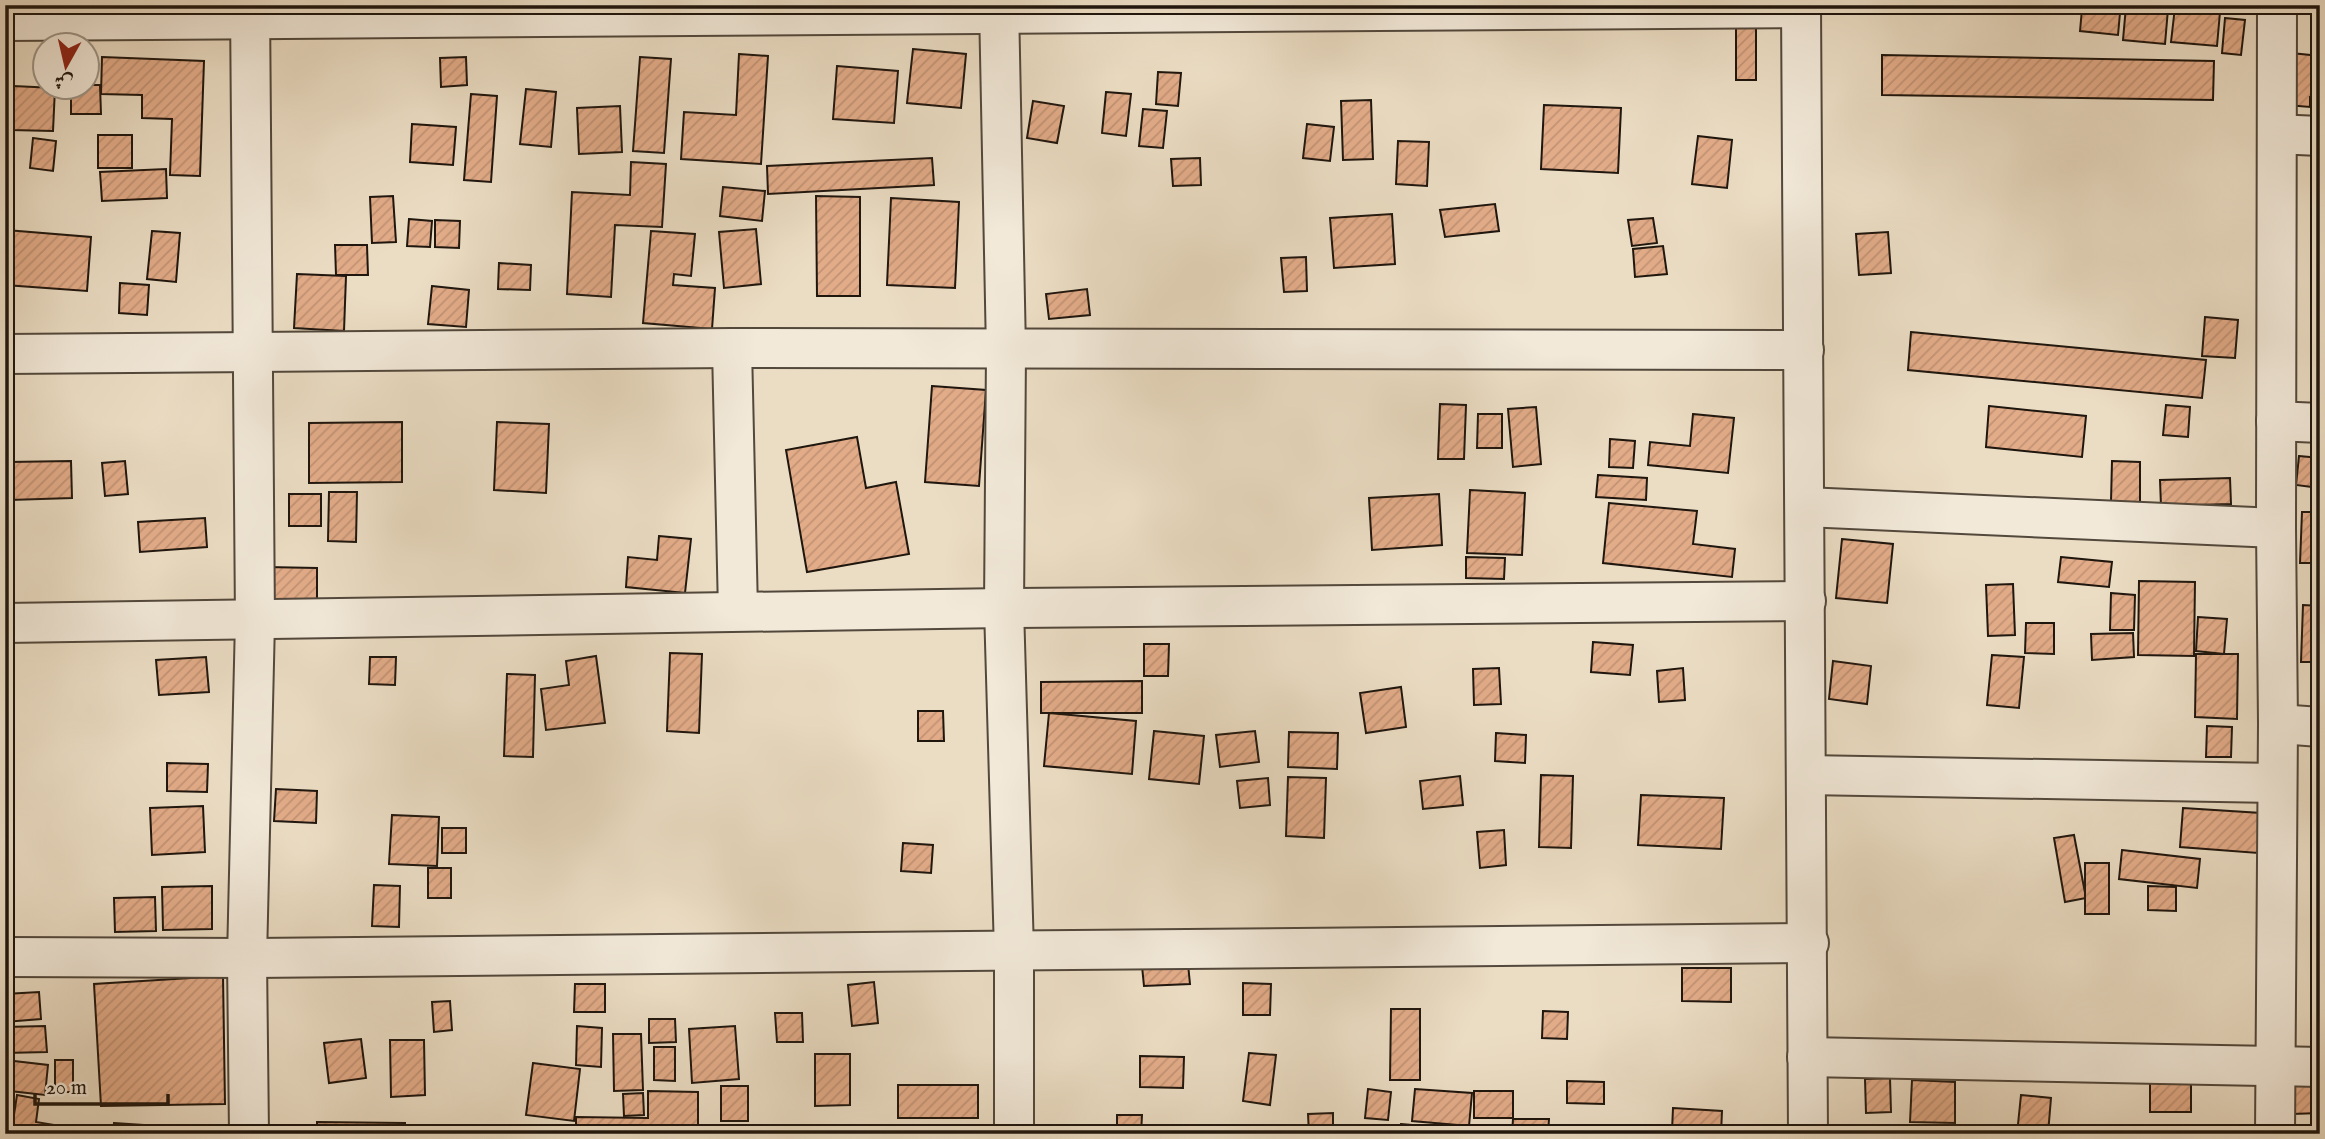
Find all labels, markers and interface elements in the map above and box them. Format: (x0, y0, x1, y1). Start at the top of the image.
north arrow (32, 32, 102, 102)
text: ش (53, 68, 75, 94)
scale bar (35, 1062, 168, 1106)
text: 20 m (46, 1075, 87, 1102)

